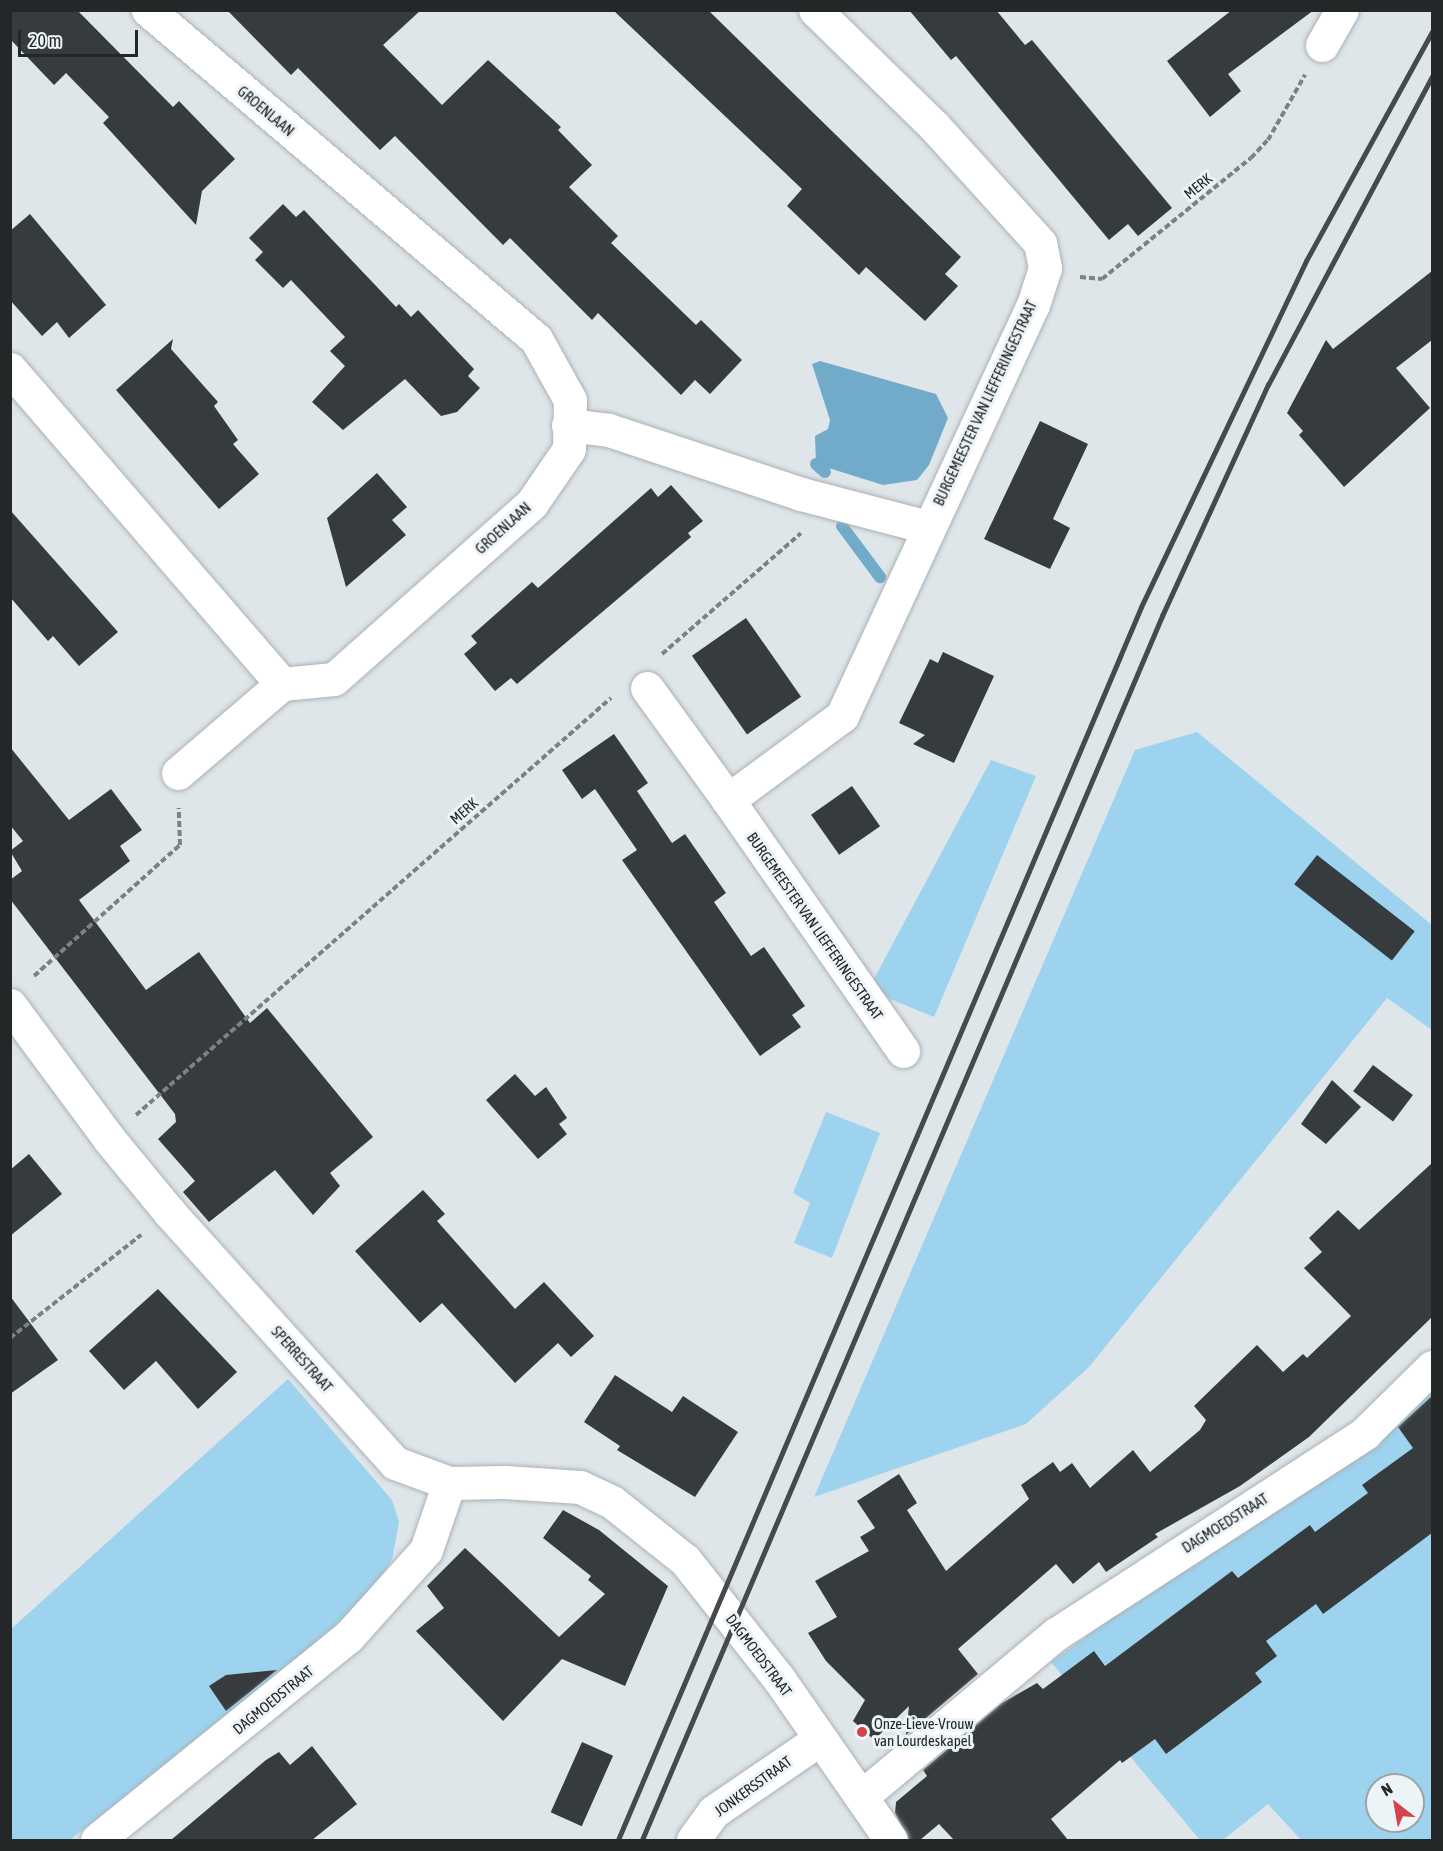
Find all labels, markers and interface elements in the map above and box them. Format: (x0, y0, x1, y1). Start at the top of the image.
scale bar (21, 18, 141, 56)
text: 20 m (29, 30, 61, 51)
street label: GROENLAAN (234, 82, 298, 140)
street label: MERK (1180, 169, 1216, 203)
street label: BURGEMEESTER VAN LIEFFERINGESTRAAT (929, 297, 1041, 509)
street label: GROENLAAN (471, 498, 535, 558)
street label: MERK (446, 794, 482, 828)
street label: BURGEMEESTER VAN LIEFFERINGESTRAAT (743, 829, 887, 1023)
street label: SPERRESTRAAT (268, 1322, 336, 1396)
street label: DAGMOEDSTRAAT (1179, 1489, 1271, 1557)
street label: DAGMOEDSTRAAT (722, 1610, 796, 1700)
street label: DAGMOEDSTRAAT (229, 1662, 317, 1738)
place label: Onze-Lieve-Vrouw van Lourdeskapel (874, 1714, 973, 1749)
marker: Onze-Lieve-Vrouw van Lourdeskapel (855, 1725, 869, 1739)
street label: JONKERSSTRAAT (711, 1752, 795, 1820)
north arrow (1365, 1773, 1425, 1833)
text: N (1378, 1779, 1395, 1799)

